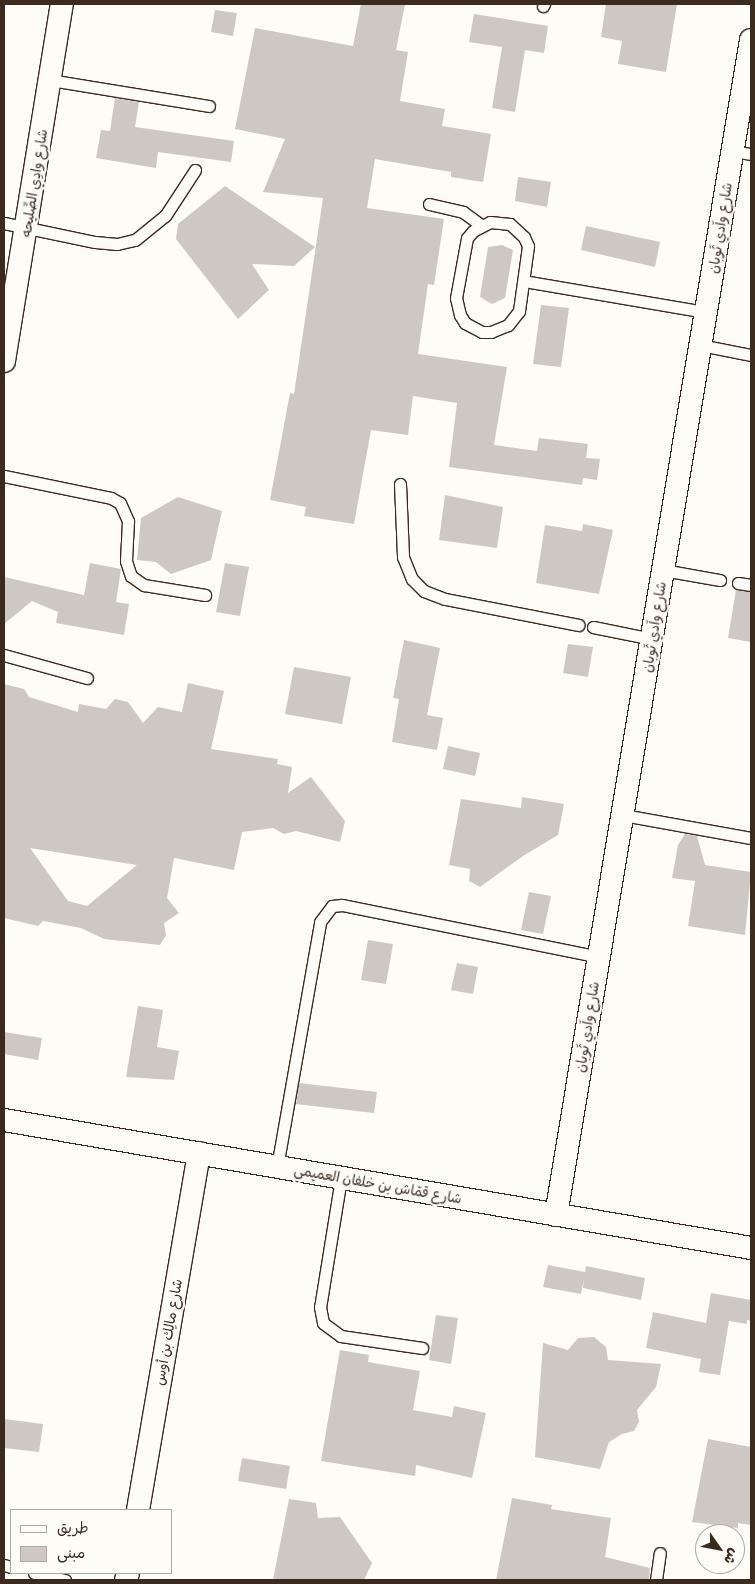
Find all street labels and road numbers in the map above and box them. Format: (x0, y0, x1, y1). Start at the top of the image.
street label: شارع وادِي الصِّليحه (17, 128, 51, 238)
street label: شارع واَدي ثَوبان (705, 181, 735, 275)
street label: شارع واَدي ثَوبان (639, 580, 669, 674)
street label: شارع واَدي ثَوبان (572, 980, 602, 1074)
street label: شارع قمّاش بن خلفان العميمي (293, 1161, 463, 1207)
street label: شارع مالِك بن أوس (150, 1277, 186, 1387)

